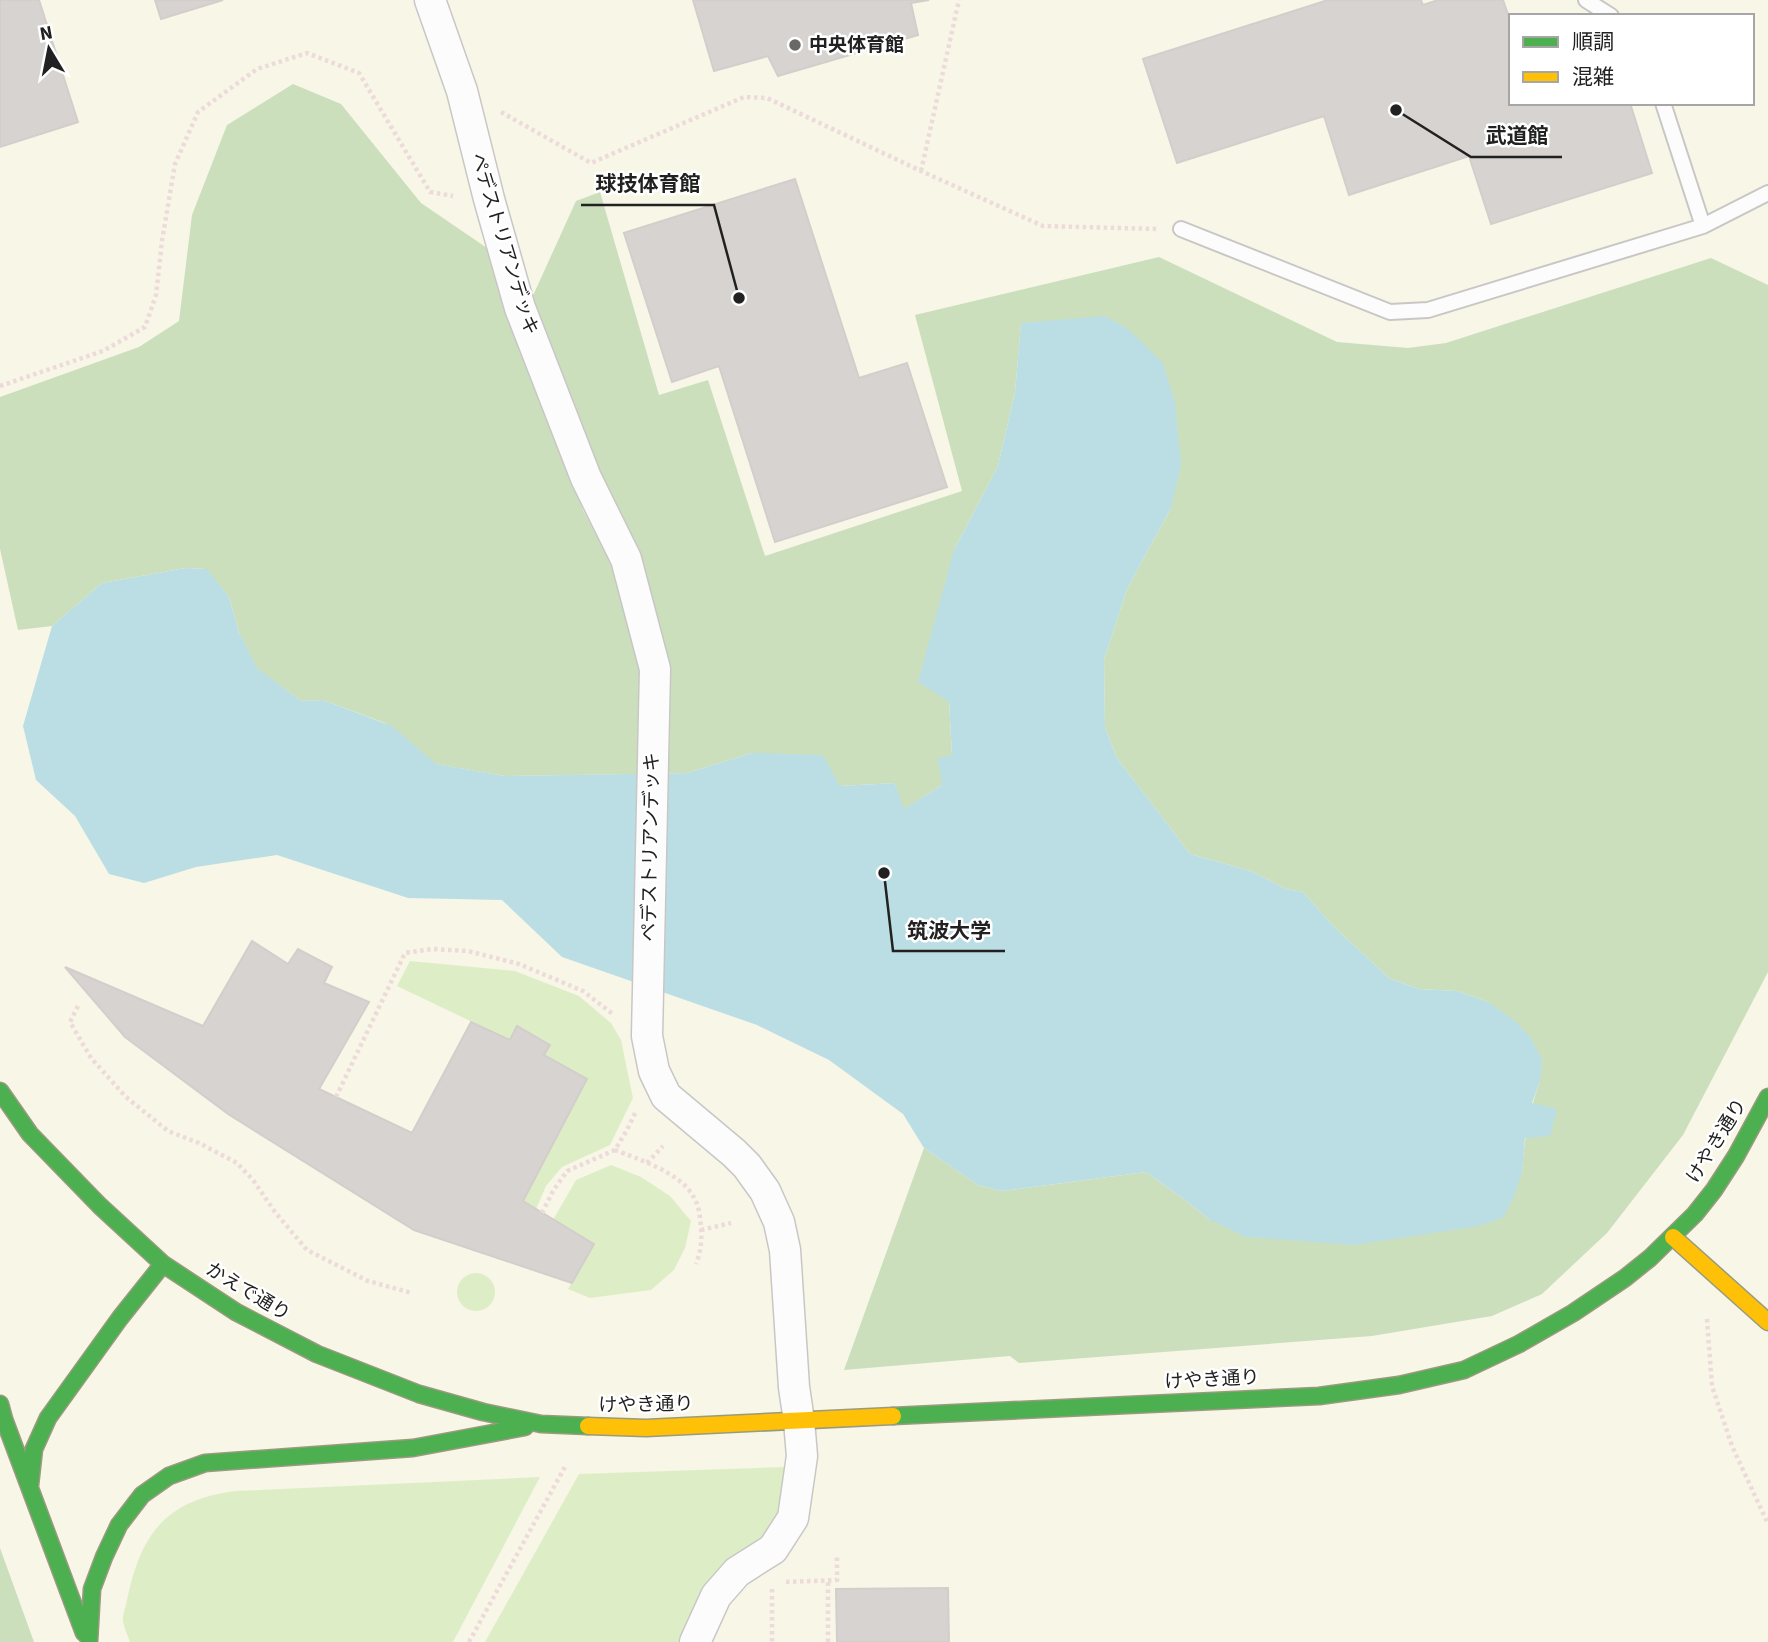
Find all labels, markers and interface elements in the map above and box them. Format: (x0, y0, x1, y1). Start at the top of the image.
north arrow (14, 14, 84, 84)
legend (1509, 14, 1754, 105)
text: N (38, 19, 55, 48)
text: 順調 (1572, 27, 1614, 57)
place label: 中央体育館 (809, 32, 904, 59)
marker: 中央体育館 (787, 37, 803, 53)
text: 混雑 (1572, 62, 1614, 92)
callout: 武道館 (1471, 115, 1562, 157)
text: 武道館 (1486, 121, 1549, 151)
street label: ペデストリアンデッキ (463, 150, 545, 338)
callout: 球技体育館 (581, 163, 714, 205)
text: 球技体育館 (596, 169, 701, 199)
street label: ペデストリアンデッキ (636, 752, 666, 942)
callout: 筑波大学 (893, 909, 1005, 951)
text: 筑波大学 (907, 916, 991, 946)
street label: けやき通り (1680, 1094, 1754, 1188)
street label: かえで通り (201, 1256, 295, 1328)
street label: けやき通り (1164, 1364, 1260, 1396)
street label: けやき通り (598, 1391, 694, 1419)

